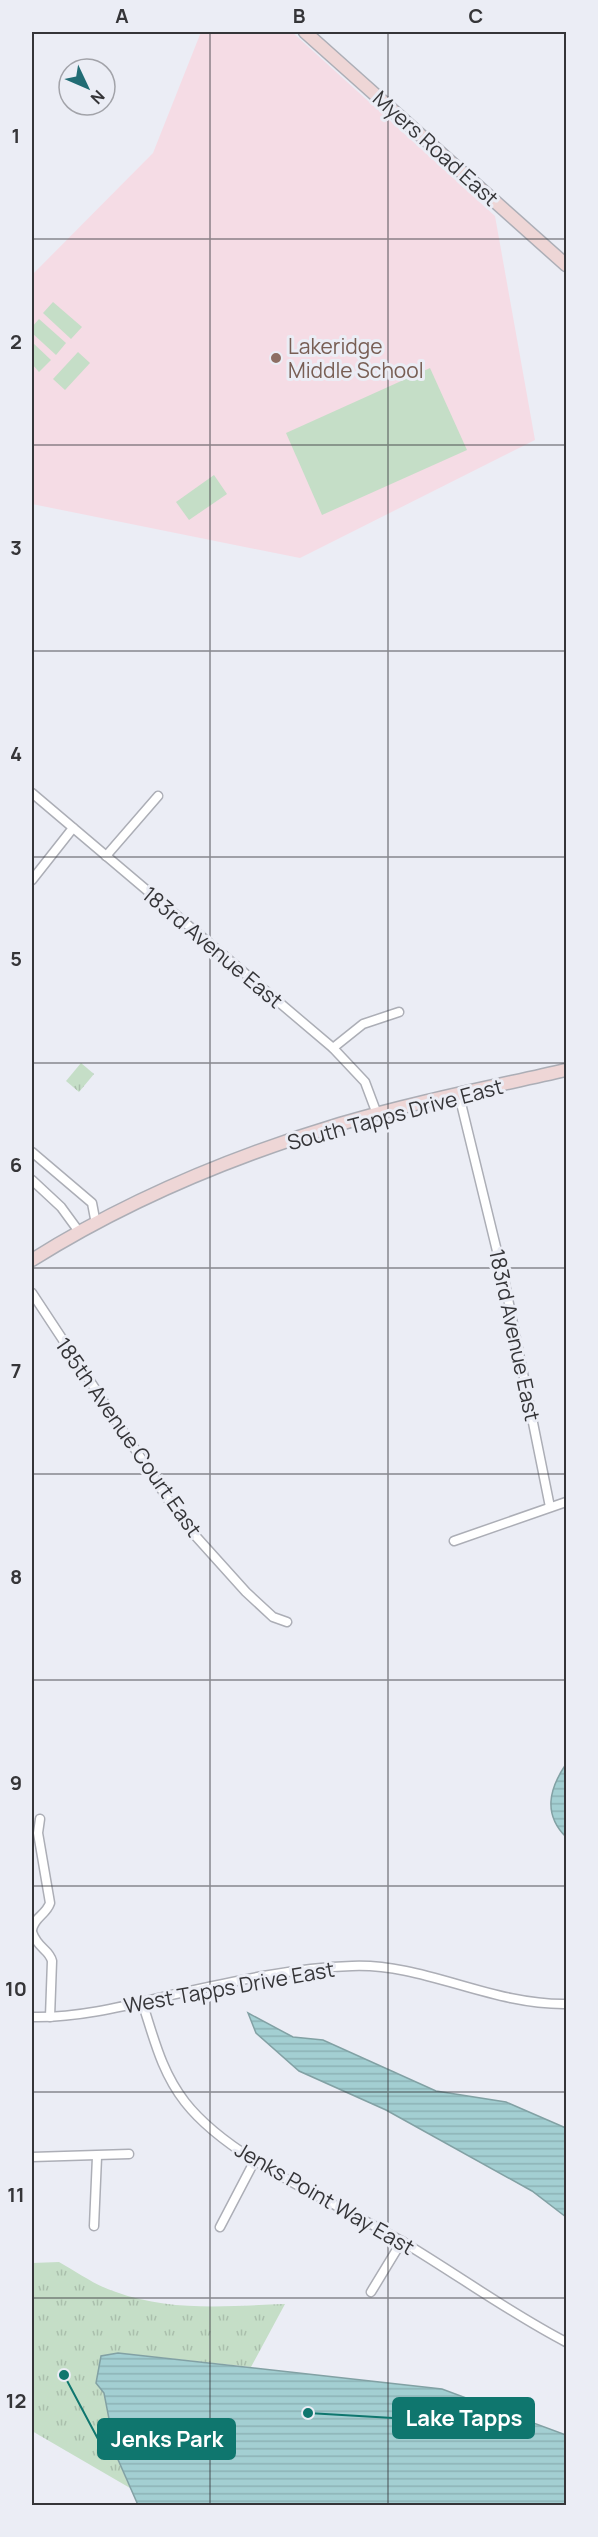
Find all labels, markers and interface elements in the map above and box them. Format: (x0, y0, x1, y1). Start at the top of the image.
text: A (115, 2, 129, 29)
text: B (293, 2, 306, 29)
text: C (469, 2, 483, 29)
north arrow (57, 57, 117, 117)
street label: Myers Road East (367, 84, 505, 212)
text: N (86, 86, 110, 109)
text: 1 (12, 122, 20, 149)
text: 2 (10, 328, 22, 355)
place label: Lakeridge Middle School (288, 332, 424, 384)
marker: Lakeridge Middle School (269, 351, 283, 365)
text: 3 (10, 534, 22, 561)
text: 4 (10, 740, 22, 767)
street label: 183rd Avenue East (137, 880, 289, 1014)
text: 5 (10, 945, 22, 972)
street label: South Tapps Drive East (284, 1072, 506, 1156)
text: 6 (10, 1151, 22, 1178)
street label: 183rd Avenue East (483, 1246, 547, 1424)
street label: 185th Avenue Court East (50, 1332, 208, 1542)
text: 7 (11, 1357, 21, 1384)
text: 8 (10, 1563, 22, 1590)
text: 9 (10, 1769, 22, 1796)
street label: West Tapps Drive East (122, 1955, 336, 2019)
text: 10 (5, 1975, 27, 2002)
street label: Jenks Point Way East (230, 2135, 420, 2261)
text: 11 (7, 2181, 25, 2208)
text: 12 (6, 2387, 26, 2414)
callout: Lake Tapps (393, 2398, 534, 2438)
text: Lake Tapps (406, 2403, 523, 2433)
callout: Jenks Park (98, 2419, 235, 2459)
text: Jenks Park (111, 2424, 224, 2454)

